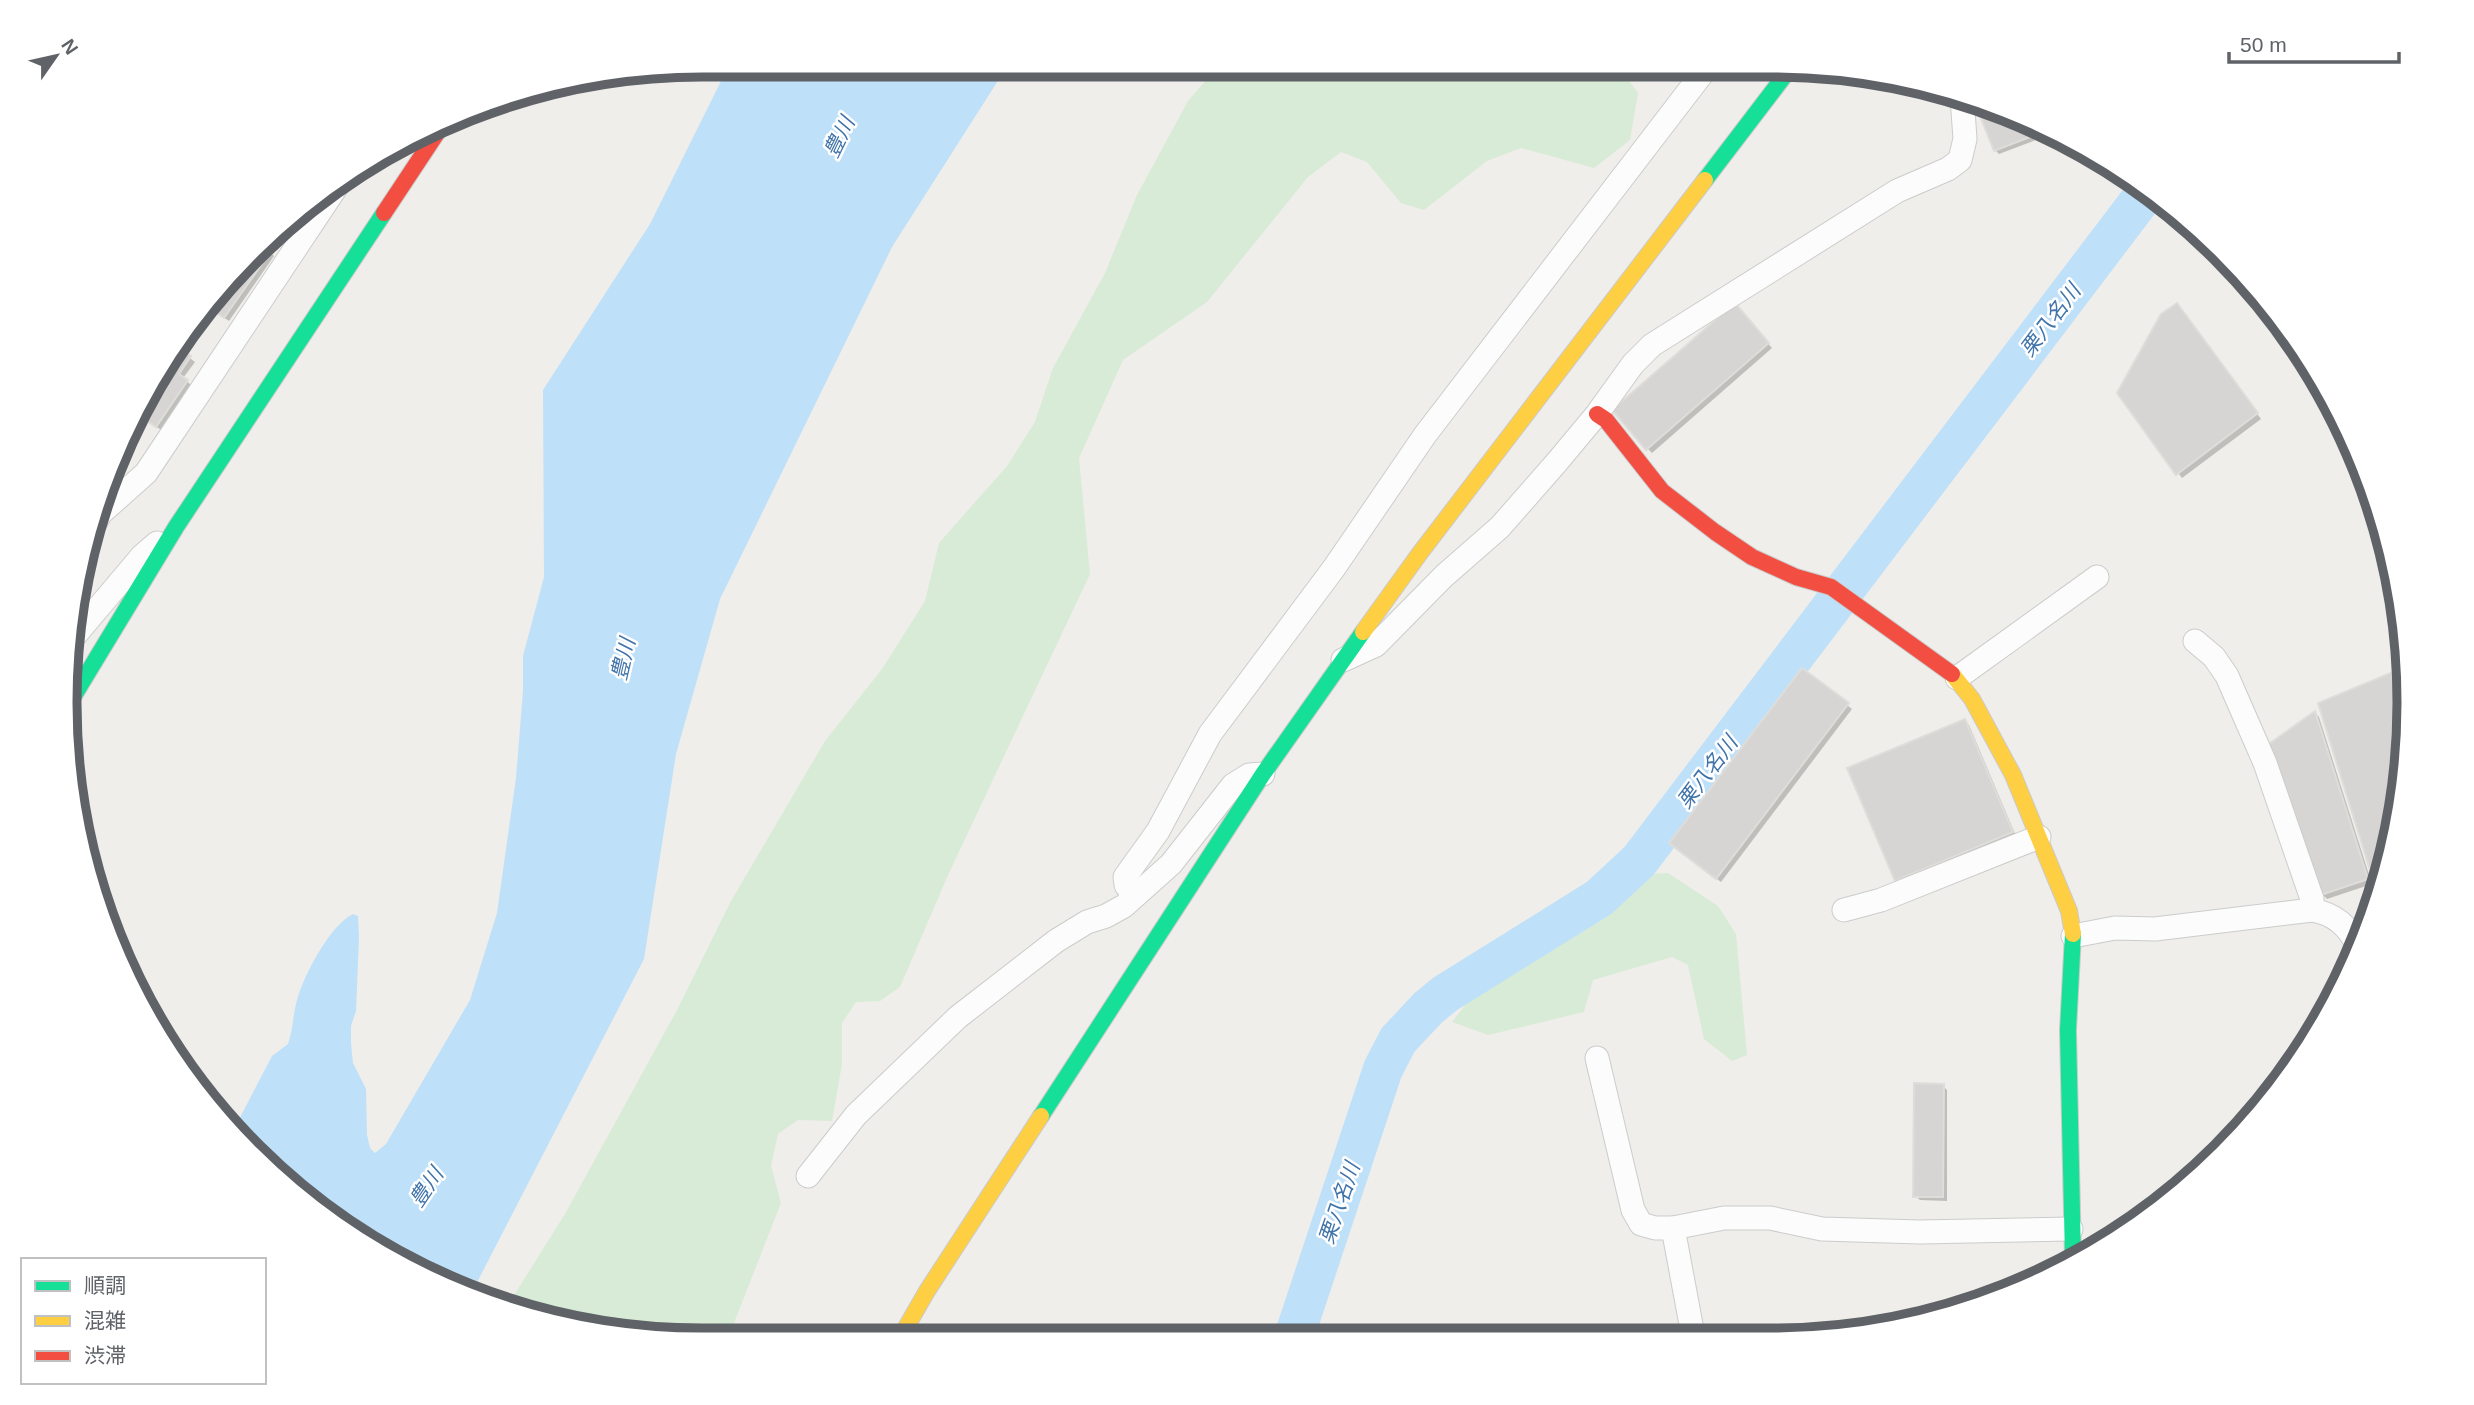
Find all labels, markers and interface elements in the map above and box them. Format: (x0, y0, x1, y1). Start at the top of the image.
north arrow (21, 21, 91, 91)
scale bar (2229, 21, 2399, 65)
text: 50 m (2240, 33, 2287, 56)
text: N (57, 35, 82, 58)
water label: 豊川 (819, 111, 859, 161)
water label: 栗八名川 (2016, 278, 2086, 360)
water label: 豊川 (607, 634, 639, 682)
water label: 栗八名川 (1673, 730, 1743, 812)
water label: 栗八名川 (1314, 1158, 1364, 1246)
water label: 豊川 (405, 1162, 448, 1211)
legend (21, 1258, 266, 1384)
text: 順調 (84, 1274, 126, 1297)
text: 混雑 (84, 1309, 126, 1332)
text: 渋滞 (84, 1344, 126, 1367)

